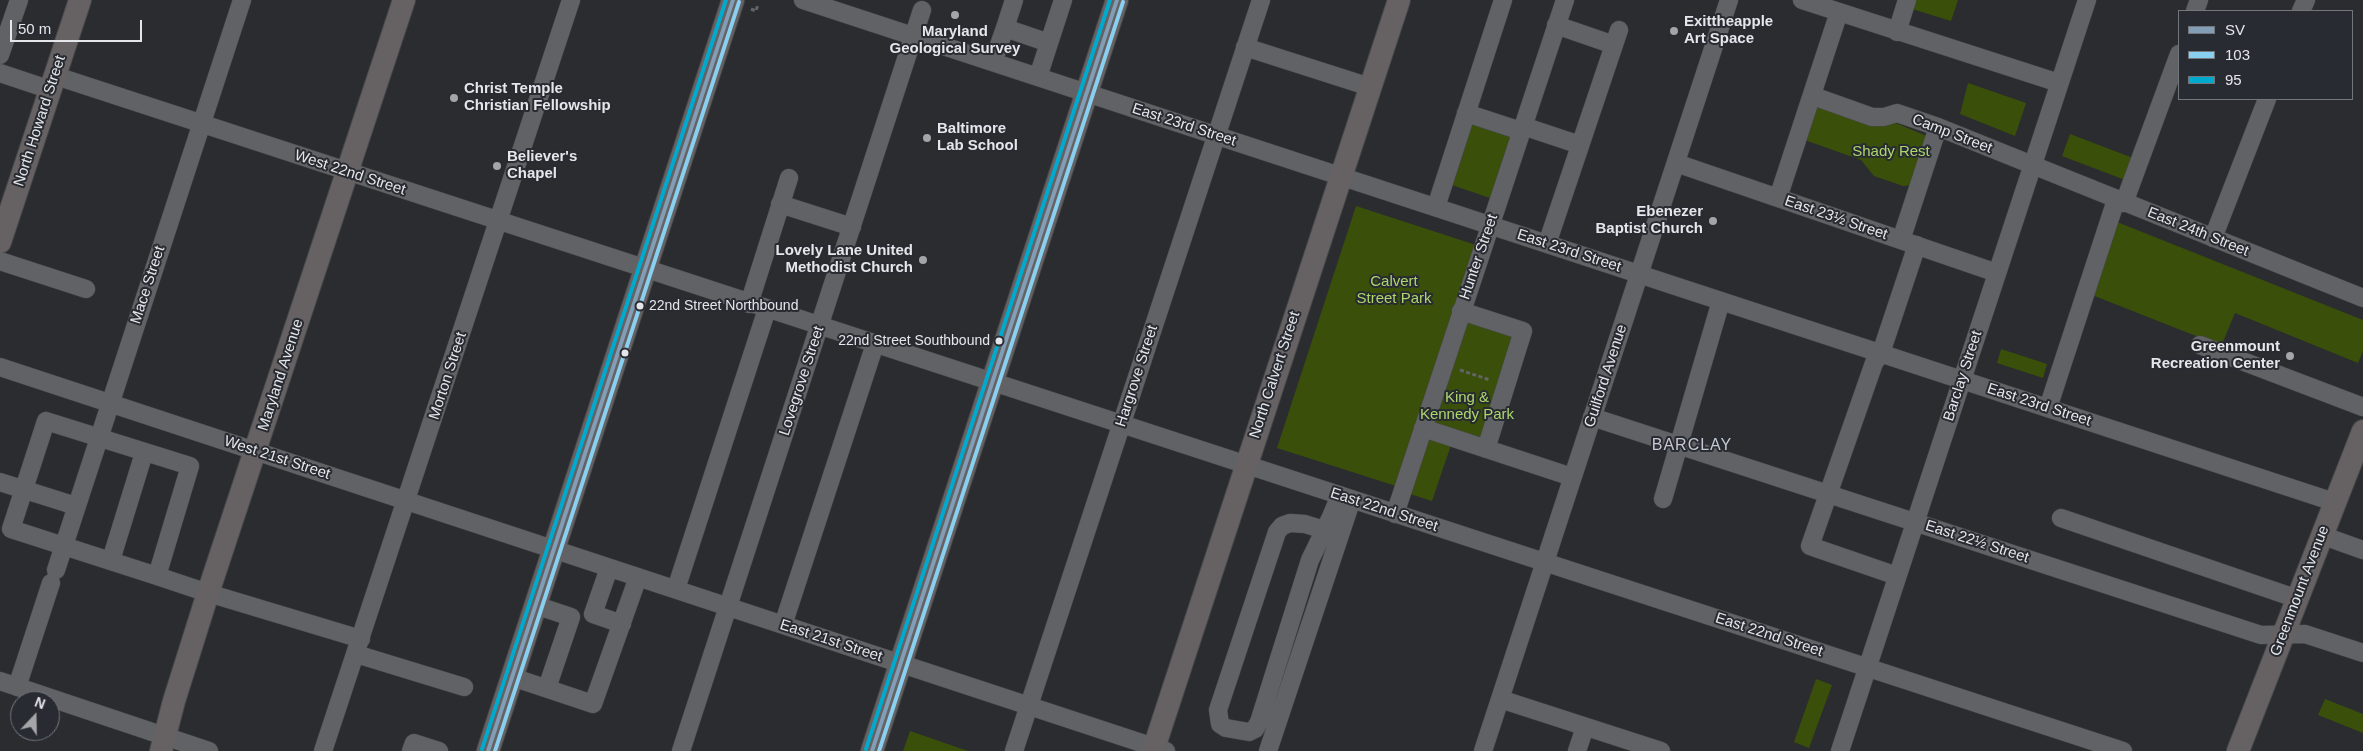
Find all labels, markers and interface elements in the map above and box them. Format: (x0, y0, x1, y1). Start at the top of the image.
marker: Maryland Geological Survey (949, 9, 961, 21)
scale bar (12, 10, 145, 42)
legend (2178, 10, 2353, 100)
place label: Exittheapple Art Space (1684, 13, 1773, 48)
text: 50 m (18, 20, 51, 37)
text: SV (2225, 21, 2245, 38)
place label: Maryland Geological Survey (890, 23, 1020, 58)
marker: Exittheapple Art Space (1668, 25, 1680, 37)
text: 103 (2225, 46, 2250, 63)
street label: North Howard Street (10, 53, 70, 189)
text: 95 (2225, 71, 2242, 88)
place label: Christ Temple Christian Fellowship (464, 80, 611, 115)
marker: Christ Temple Christian Fellowship (448, 92, 460, 104)
street label: East 23rd Street (1130, 100, 1238, 150)
street label: Camp Street (1909, 111, 1995, 157)
place label: Baltimore Lab School (937, 120, 1018, 155)
marker: Baltimore Lab School (921, 132, 933, 144)
park label: Shady Rest (1852, 143, 1930, 161)
street label: West 22nd Street (292, 147, 408, 199)
place label: Believer's Chapel (507, 148, 577, 183)
marker: Believer's Chapel (491, 160, 503, 172)
street label: East 23½ Street (1782, 192, 1890, 244)
place label: Ebenezer Baptist Church (1595, 203, 1703, 238)
street label: East 24th Street (2145, 204, 2251, 260)
street label: Hunter Street (1456, 212, 1502, 302)
marker: Ebenezer Baptist Church (1707, 215, 1719, 227)
street label: East 23rd Street (1515, 226, 1623, 276)
place label: Lovely Lane United Methodist Church (775, 242, 913, 277)
street label: Mace Street (127, 244, 169, 326)
marker: Lovely Lane United Methodist Church (917, 254, 929, 266)
park label: Calvert Street Park (1356, 273, 1432, 308)
place label: 22nd Street Northbound (649, 298, 798, 314)
marker: 22nd Street Northbound (635, 301, 645, 311)
street label: North Calvert Street (1246, 309, 1304, 441)
street label: Maryland Avenue (254, 317, 308, 433)
street label: Guilford Avenue (1581, 322, 1631, 430)
street label: Hargrove Street (1112, 323, 1162, 429)
street label: Lovegrove Street (776, 324, 828, 438)
street label: Barclay Street (1940, 328, 1986, 424)
street label: Morton Street (425, 330, 471, 422)
place label: 22nd Street Southbound (838, 333, 990, 349)
marker: 22nd Street Southbound (994, 336, 1004, 346)
place label: Greenmount Recreation Center (2151, 338, 2280, 373)
unlabelled marker (620, 348, 630, 358)
marker: Greenmount Recreation Center (2284, 350, 2296, 362)
street label: East 23rd Street (1985, 380, 2093, 430)
park label: King & Kennedy Park (1420, 389, 1514, 424)
street label: West 21st Street (222, 432, 332, 484)
district label: BARCLAY (1651, 436, 1733, 456)
street label: East 22nd Street (1328, 484, 1440, 536)
street label: East 22½ Street (1923, 517, 2031, 567)
street label: Greenmount Avenue (2267, 523, 2333, 659)
street label: East 22nd Street (1713, 609, 1825, 661)
street label: East 21st Street (777, 616, 885, 666)
north arrow (10, 691, 60, 741)
text: N (32, 694, 48, 712)

